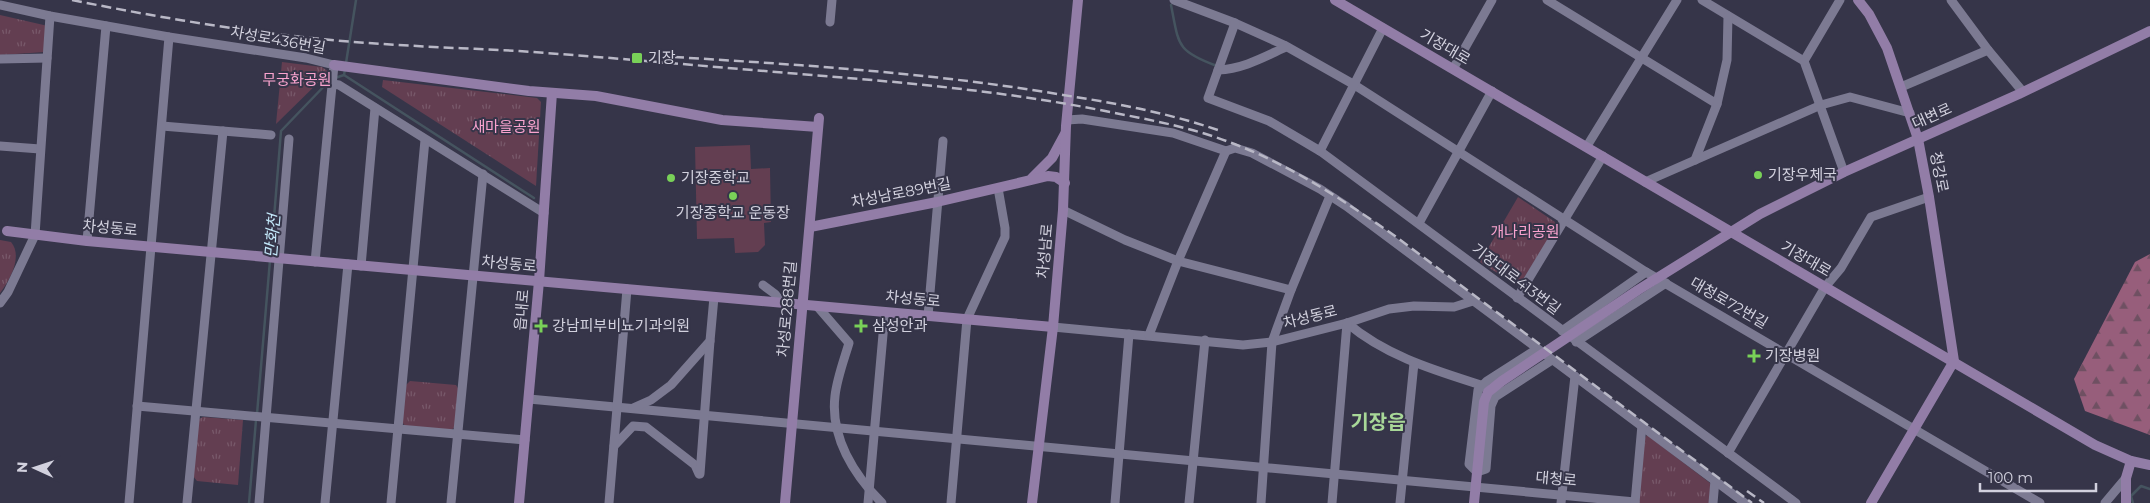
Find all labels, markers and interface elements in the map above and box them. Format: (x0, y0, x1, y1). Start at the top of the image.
street label: 차성로436번길 (229, 22, 327, 57)
street label: 기장대로 (1417, 25, 1474, 69)
place label: 기장 (648, 48, 676, 67)
marker: 기장 (630, 51, 644, 65)
park label: 무궁화공원 (262, 70, 332, 89)
street label: 대변로 (1909, 98, 1955, 133)
park label: 새마을공원 (471, 117, 541, 136)
street label: 청강로 (1926, 150, 1953, 194)
place label: 기장우체국 (1768, 165, 1837, 184)
place label: 기장중학교 (681, 168, 750, 187)
marker: 기장우체국 (1752, 169, 1764, 181)
marker: 기장중학교 (665, 172, 677, 184)
street label: 차성남로89번길 (849, 173, 953, 212)
marker: 기장중학교 운동장 (727, 190, 739, 202)
place label: 기장중학교 운동장 (676, 203, 790, 222)
water label: 만화천 (261, 211, 284, 259)
street label: 차성동로 (82, 216, 138, 239)
park label: 개나리공원 (1490, 222, 1560, 241)
street label: 차성남로 (1033, 223, 1056, 279)
street label: 기장대로 (1778, 237, 1835, 281)
street label: 기장대로413번길 (1468, 239, 1564, 318)
street label: 차성동로 (481, 252, 537, 275)
street label: 차성로288번길 (773, 260, 800, 358)
street label: 대청로72번길 (1687, 273, 1771, 332)
street label: 차성동로 (885, 287, 941, 310)
street label: 읍내로 (510, 289, 533, 331)
street label: 차성동로 (1281, 301, 1339, 332)
place label: 강남피부비뇨기과의원 (552, 316, 690, 335)
place label: 삼성안과 (872, 316, 927, 335)
marker: 강남피부비뇨기과의원 (534, 319, 548, 333)
marker: 삼성안과 (854, 319, 868, 333)
place label: 기장병원 (1765, 346, 1820, 365)
marker: 기장병원 (1747, 349, 1761, 363)
district label: 기장읍 (1350, 410, 1406, 434)
north arrow (10, 443, 60, 493)
scale bar (1980, 460, 2096, 492)
text: N (13, 461, 31, 473)
street label: 대청로 (1535, 467, 1577, 490)
text: 100 m (1988, 468, 2033, 487)

